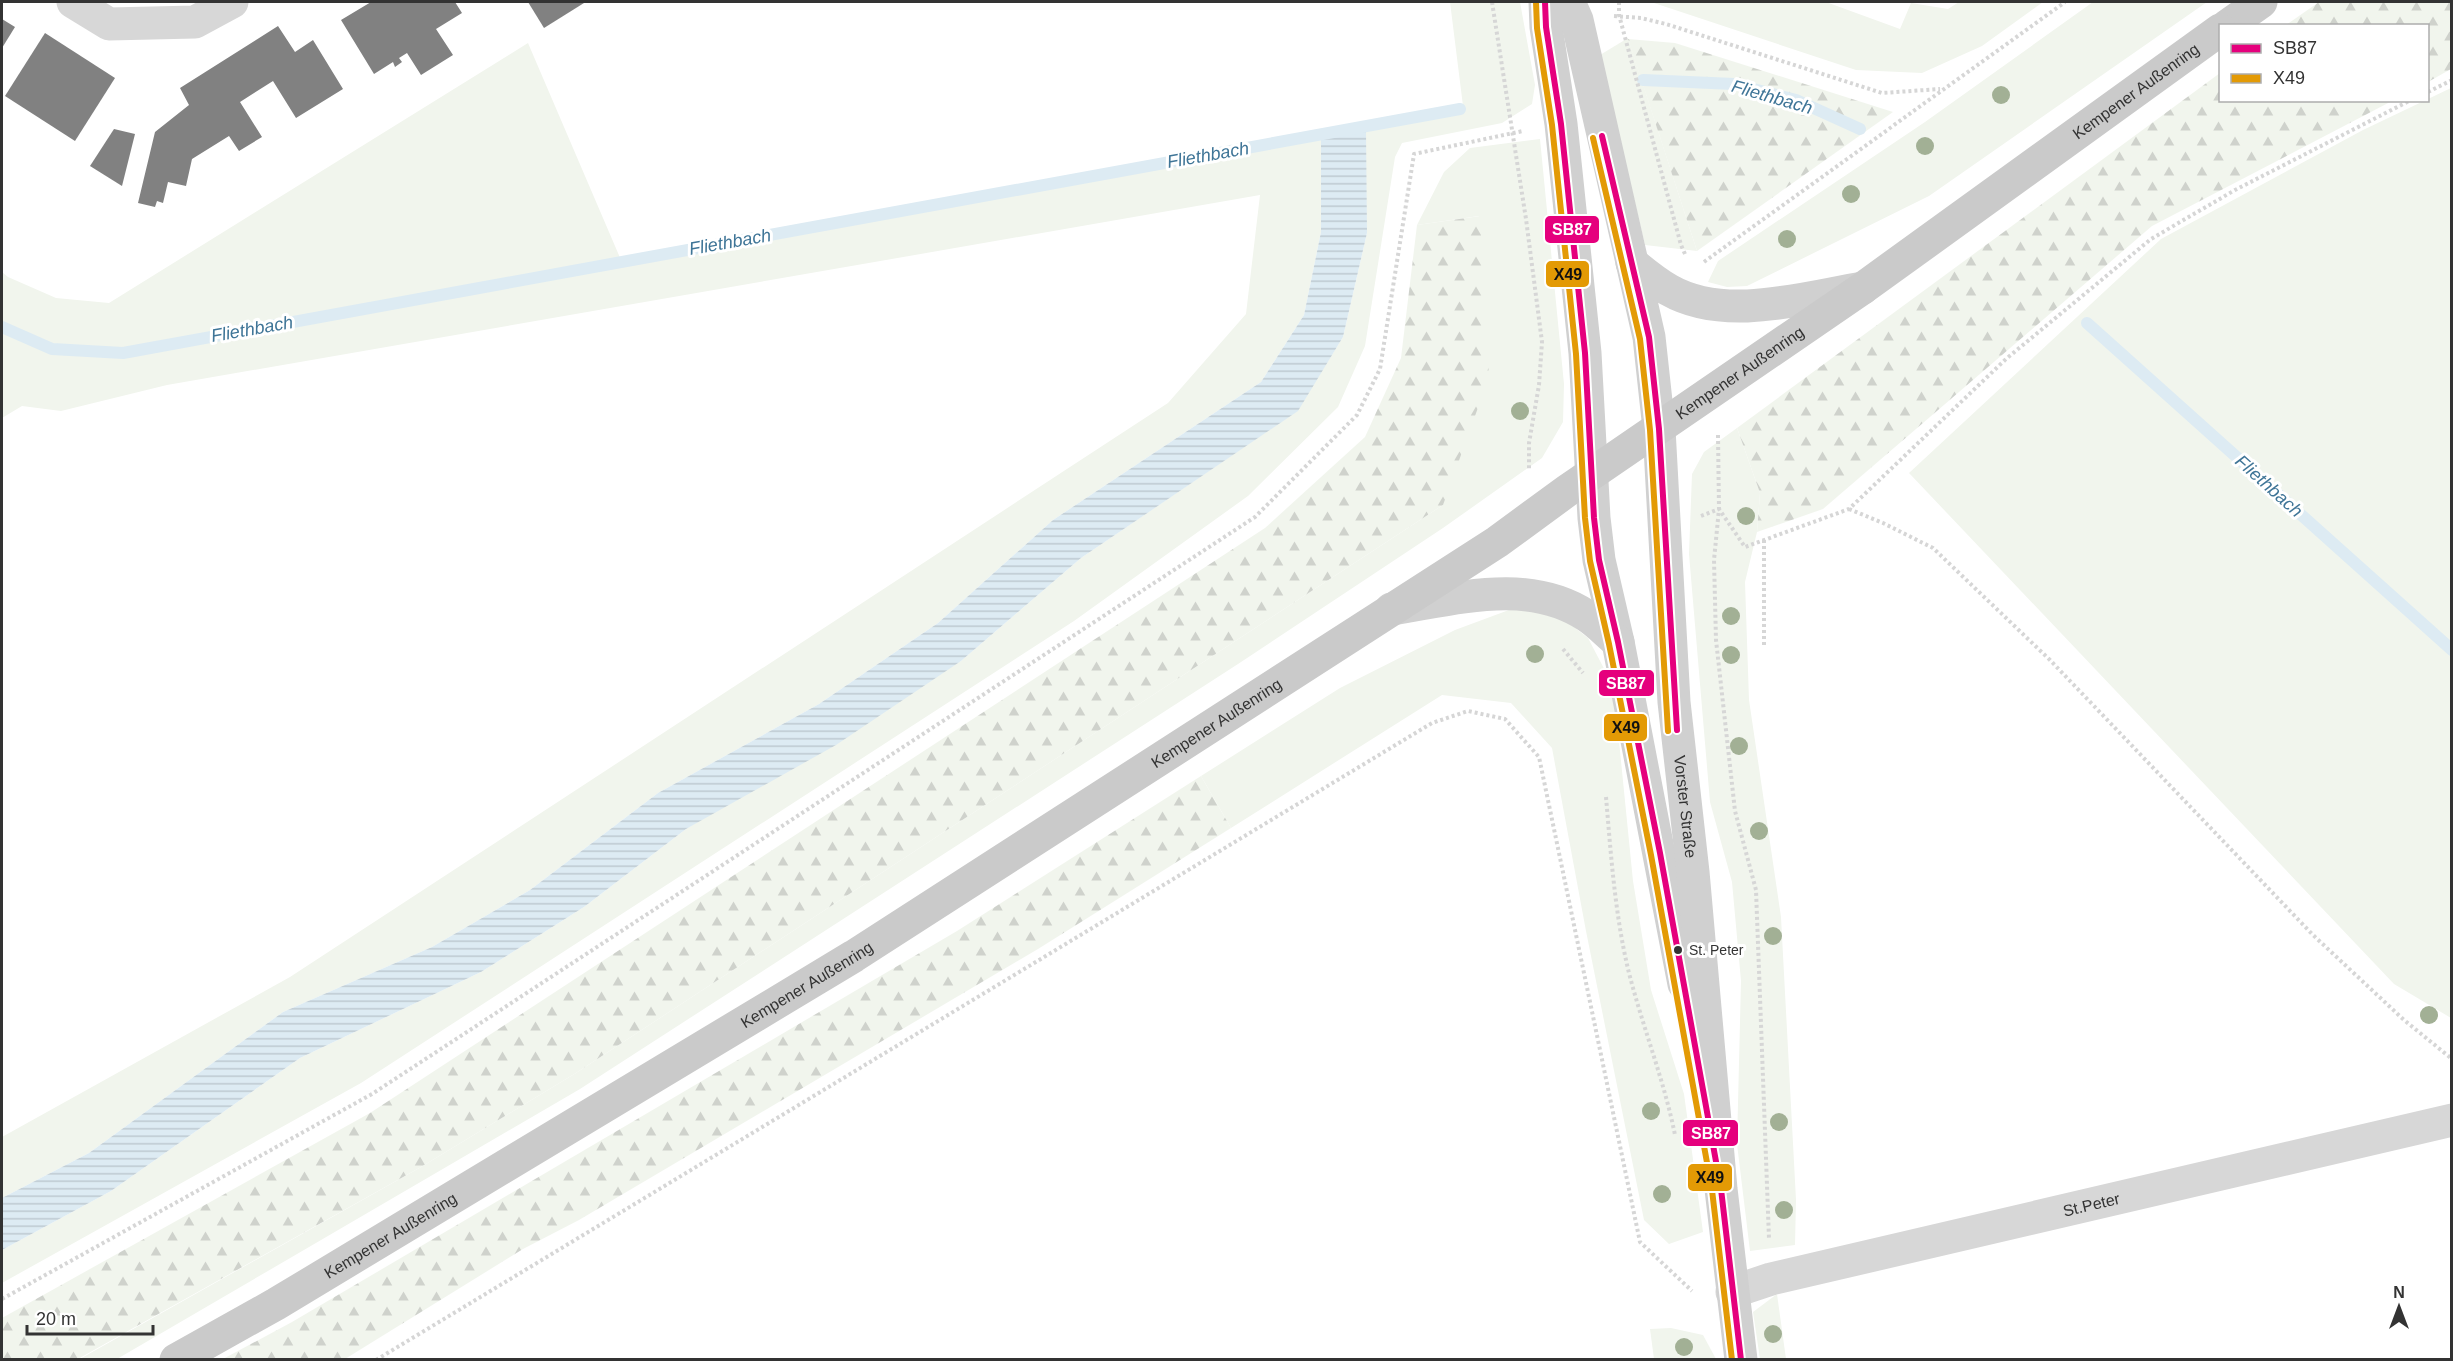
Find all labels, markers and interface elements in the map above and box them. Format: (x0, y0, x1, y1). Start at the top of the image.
legend (2219, 24, 2429, 102)
text: SB87 (2273, 38, 2317, 58)
street label: Kempener Außenring (2069, 40, 2202, 142)
text: X49 (2273, 68, 2305, 88)
water label: Fliethbach (1729, 76, 1815, 118)
water label: Fliethbach (1165, 138, 1251, 172)
line badge: SB87 (1544, 215, 1600, 244)
text: SB87 (1552, 221, 1592, 238)
water label: Fliethbach (687, 225, 773, 259)
line badge: X49 (1545, 260, 1590, 288)
text: X49 (1554, 266, 1582, 283)
water label: Fliethbach (209, 312, 295, 346)
street label: Kempener Außenring (1672, 323, 1807, 422)
water label: Fliethbach (2231, 451, 2307, 521)
line badge: SB87 (1598, 669, 1655, 697)
street label: Kempener Außenring (1148, 675, 1284, 771)
text: SB87 (1606, 675, 1646, 692)
line badge: X49 (1603, 713, 1648, 742)
text: X49 (1612, 719, 1640, 736)
street label: Vorster Straße (1672, 754, 1700, 859)
street label: Kempener Außenring (737, 938, 876, 1031)
place label: St. Peter (1689, 942, 1744, 958)
marker: St. Peter (1672, 944, 1684, 956)
line badge: SB87 (1682, 1119, 1739, 1147)
text: SB87 (1691, 1125, 1731, 1142)
line badge: X49 (1687, 1163, 1733, 1192)
text: X49 (1696, 1169, 1724, 1186)
street label: Kempener Außenring (321, 1189, 459, 1282)
street label: St.Peter (2061, 1189, 2122, 1219)
north arrow (2369, 1277, 2429, 1337)
text: N (2393, 1284, 2405, 1301)
scale bar (27, 1298, 153, 1336)
text: 20 m (36, 1309, 76, 1329)

